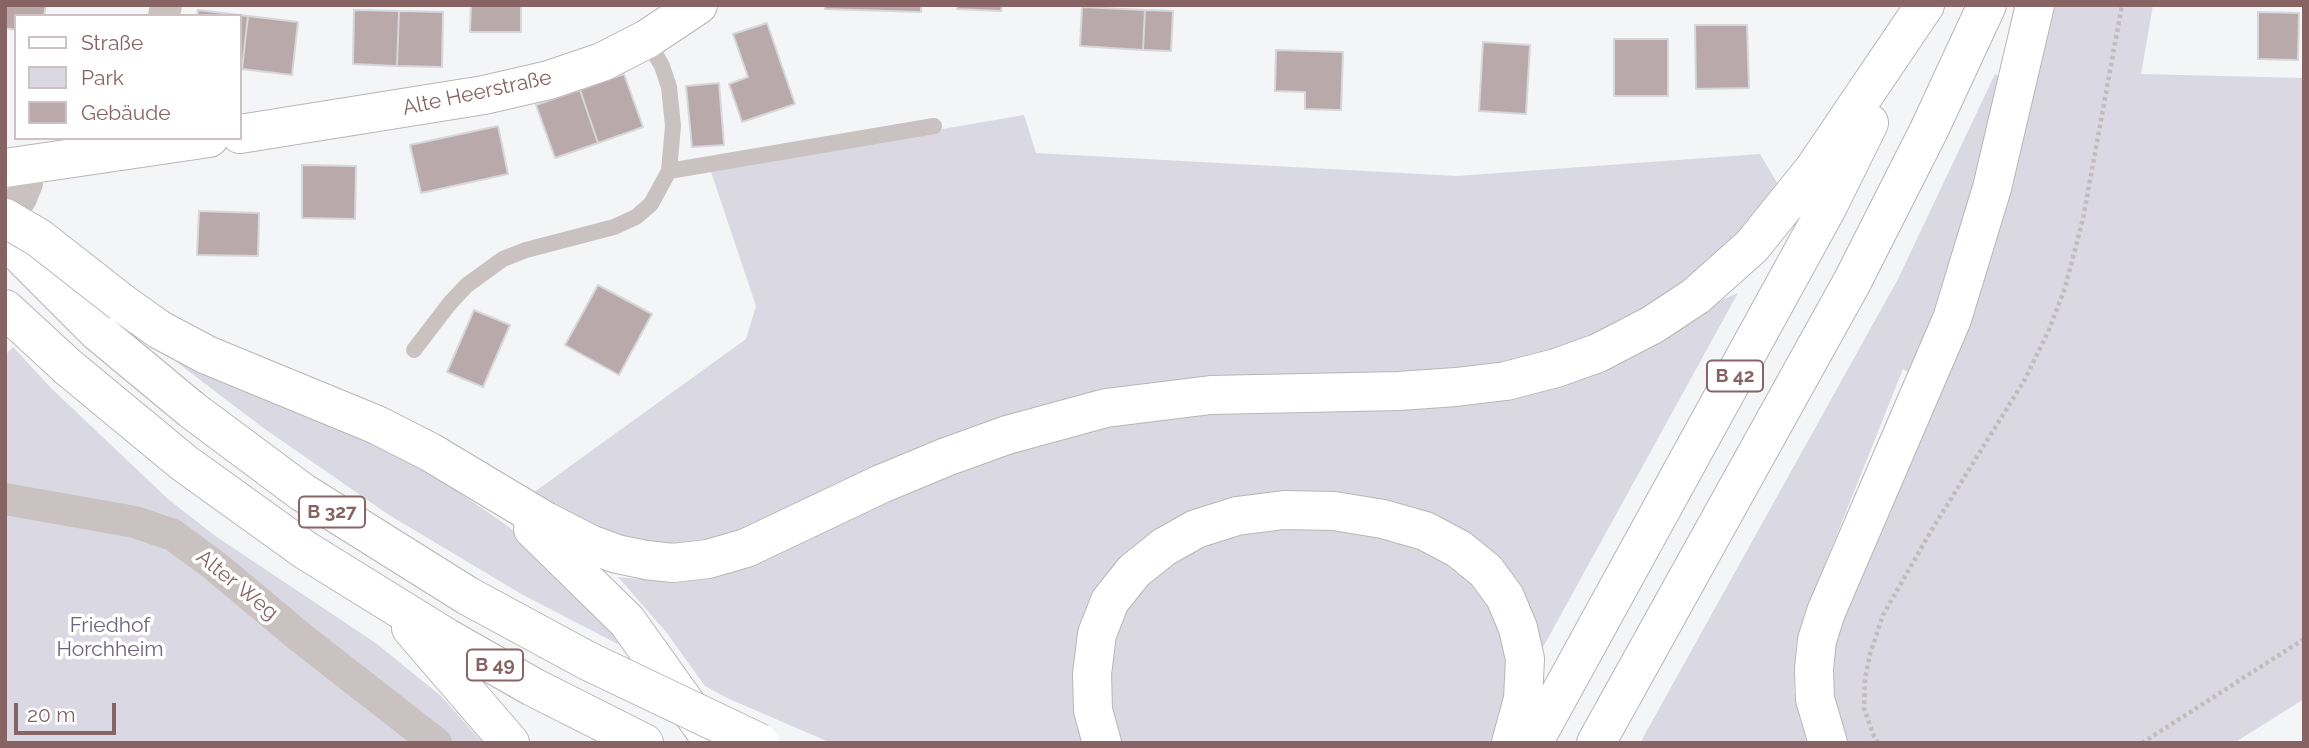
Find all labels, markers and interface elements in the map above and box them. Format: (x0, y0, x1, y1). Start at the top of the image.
legend (14, 14, 242, 140)
text: Straße (81, 30, 143, 55)
text: Park (81, 65, 124, 90)
street label: Alte Heerstraße (400, 65, 554, 121)
text: Gebäude (81, 100, 171, 125)
road number: B 42 (1707, 360, 1763, 392)
road number: B 327 (299, 496, 365, 527)
street label: Alter Weg (191, 544, 283, 626)
park label: Friedhof Horchheim (56, 613, 164, 663)
road number: B 49 (467, 650, 523, 680)
scale bar (18, 688, 119, 732)
text: 20 m (27, 702, 75, 727)

